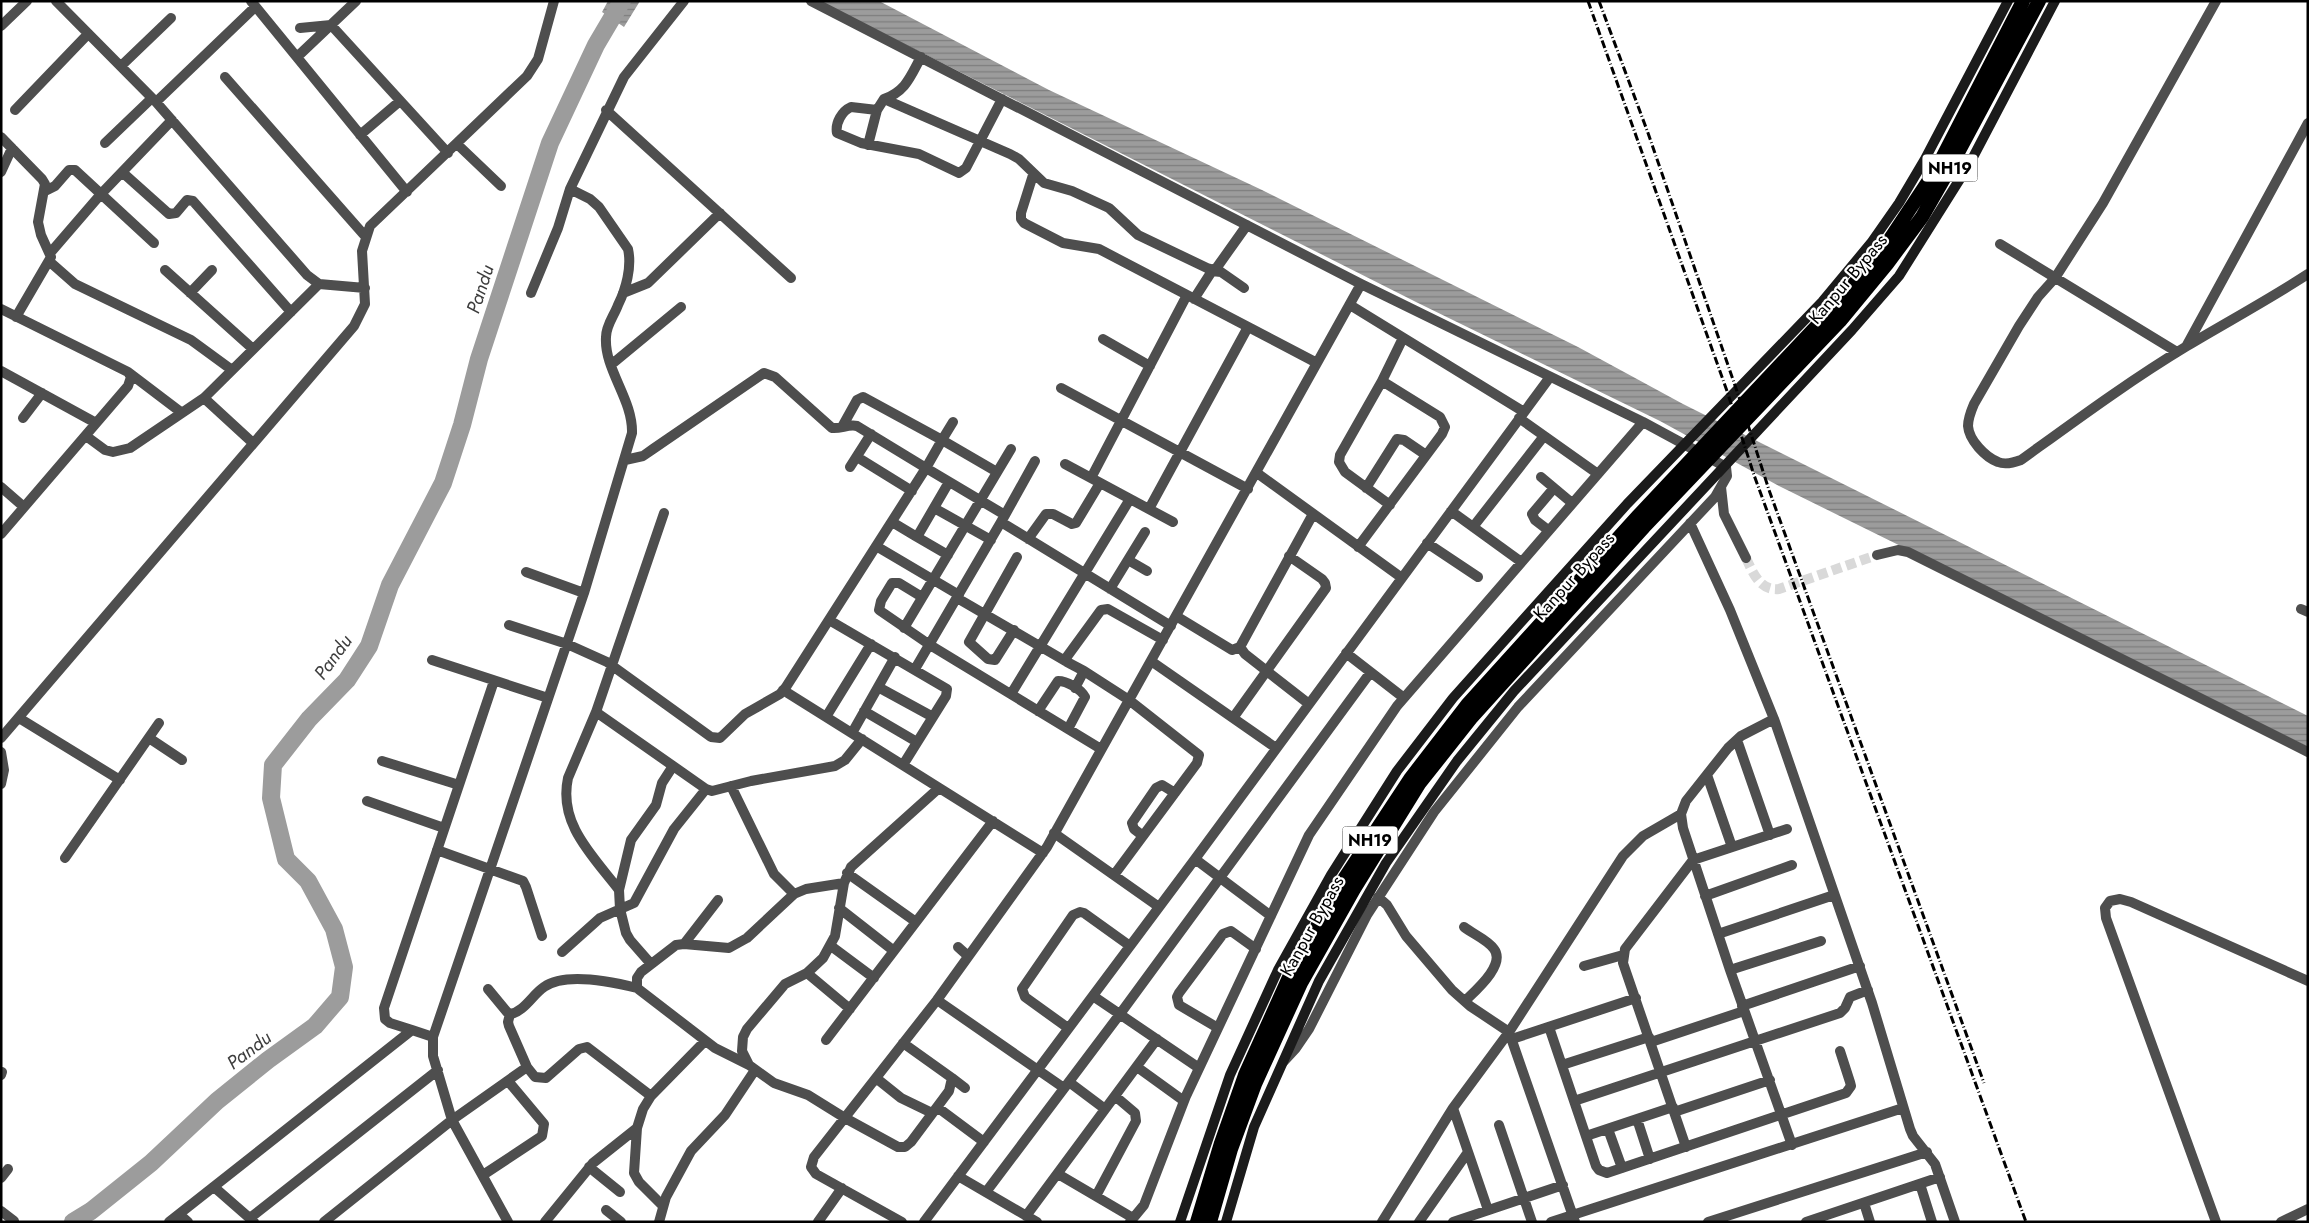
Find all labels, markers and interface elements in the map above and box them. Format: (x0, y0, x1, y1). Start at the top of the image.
road number: NH19 (1922, 154, 1978, 182)
street label: Kanpur Bypass (1802, 228, 1894, 330)
water label: Pandu (459, 261, 501, 317)
street label: Kanpur Bypass (1527, 526, 1621, 626)
water label: Pandu (307, 629, 359, 685)
road number: NH19 (1342, 826, 1398, 854)
street label: Kanpur Bypass (1274, 871, 1350, 981)
water label: Pandu (221, 1024, 277, 1076)

